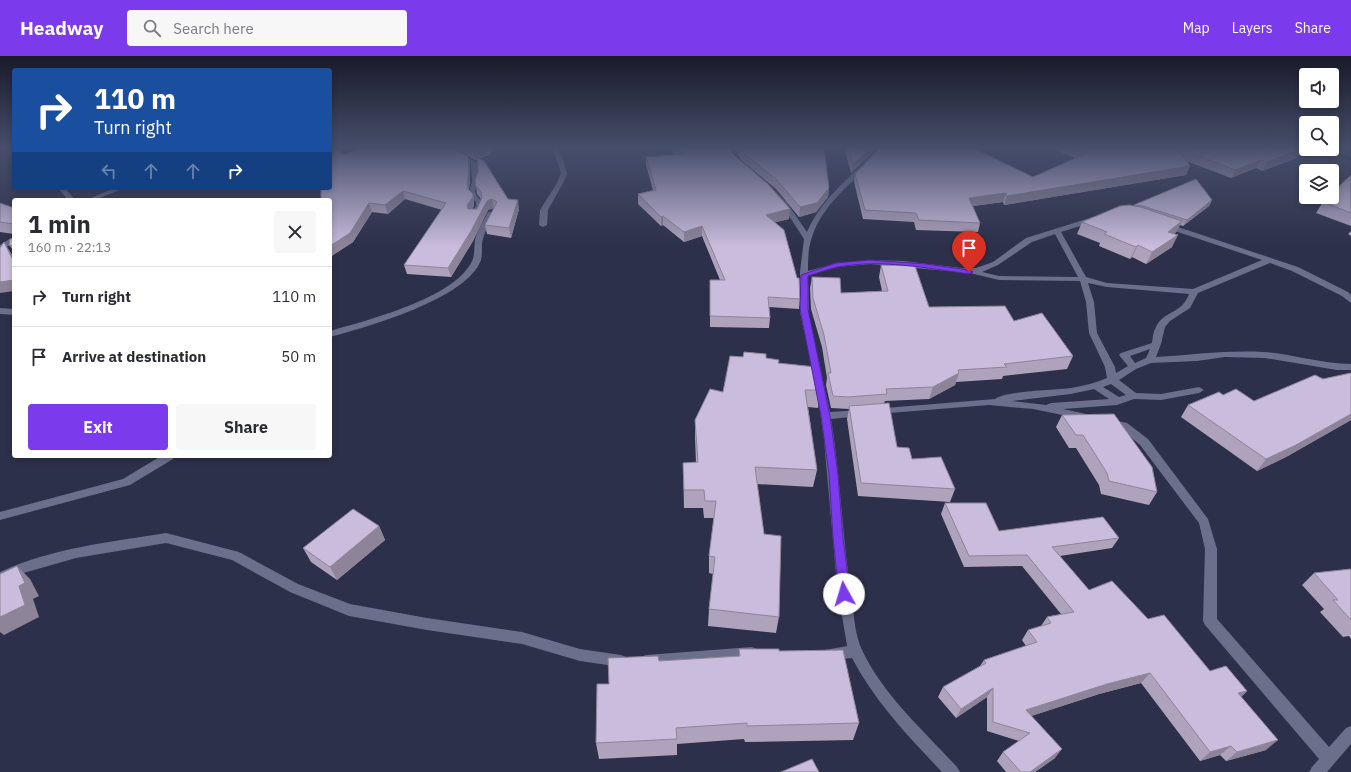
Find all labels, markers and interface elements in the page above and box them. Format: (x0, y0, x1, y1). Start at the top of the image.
search box (127, 10, 407, 46)
text: Headway (20, 16, 103, 40)
icon: search (141, 17, 163, 39)
text: Search here (173, 19, 254, 38)
text: Map (1183, 19, 1210, 37)
text: Layers (1232, 19, 1273, 37)
text: Share (1295, 19, 1331, 37)
map controls (1299, 68, 1339, 204)
button: sound (1299, 68, 1339, 108)
text: 110 m (94, 80, 176, 117)
icon: right (28, 84, 80, 136)
text: Turn right (94, 116, 172, 139)
button: search (1299, 116, 1339, 156)
icon: left (98, 160, 120, 182)
icon: ahead (140, 160, 162, 182)
icon: ahead (182, 160, 204, 182)
icon: right (224, 160, 246, 182)
button: layers (1299, 164, 1339, 204)
text: 1 min (28, 208, 91, 240)
button: close (274, 211, 316, 253)
pin (952, 231, 986, 272)
icon: arrive (958, 237, 980, 259)
text: 160 m · 22:13 (28, 239, 111, 256)
icon: right (28, 286, 50, 308)
text: Turn right (62, 287, 131, 306)
text: 110 m (272, 287, 316, 306)
icon: arrive (28, 346, 50, 368)
text: Arrive at destination (62, 347, 206, 366)
text: 50 m (281, 347, 316, 366)
button: Exit (28, 404, 168, 450)
button: Share (176, 404, 316, 450)
position arrow (823, 573, 865, 615)

